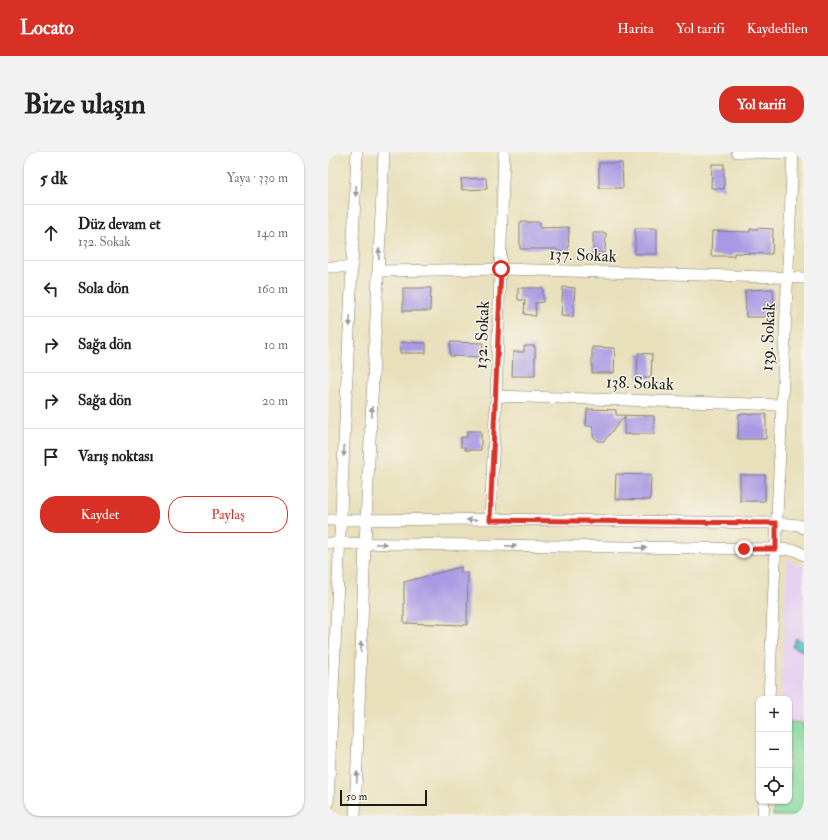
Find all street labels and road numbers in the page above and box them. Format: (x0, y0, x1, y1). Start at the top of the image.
street label: 137. Sokak (549, 243, 617, 267)
street label: 132. Sokak (470, 300, 494, 370)
street label: 139. Sokak (756, 302, 780, 372)
street label: 138. Sokak (606, 371, 674, 395)

